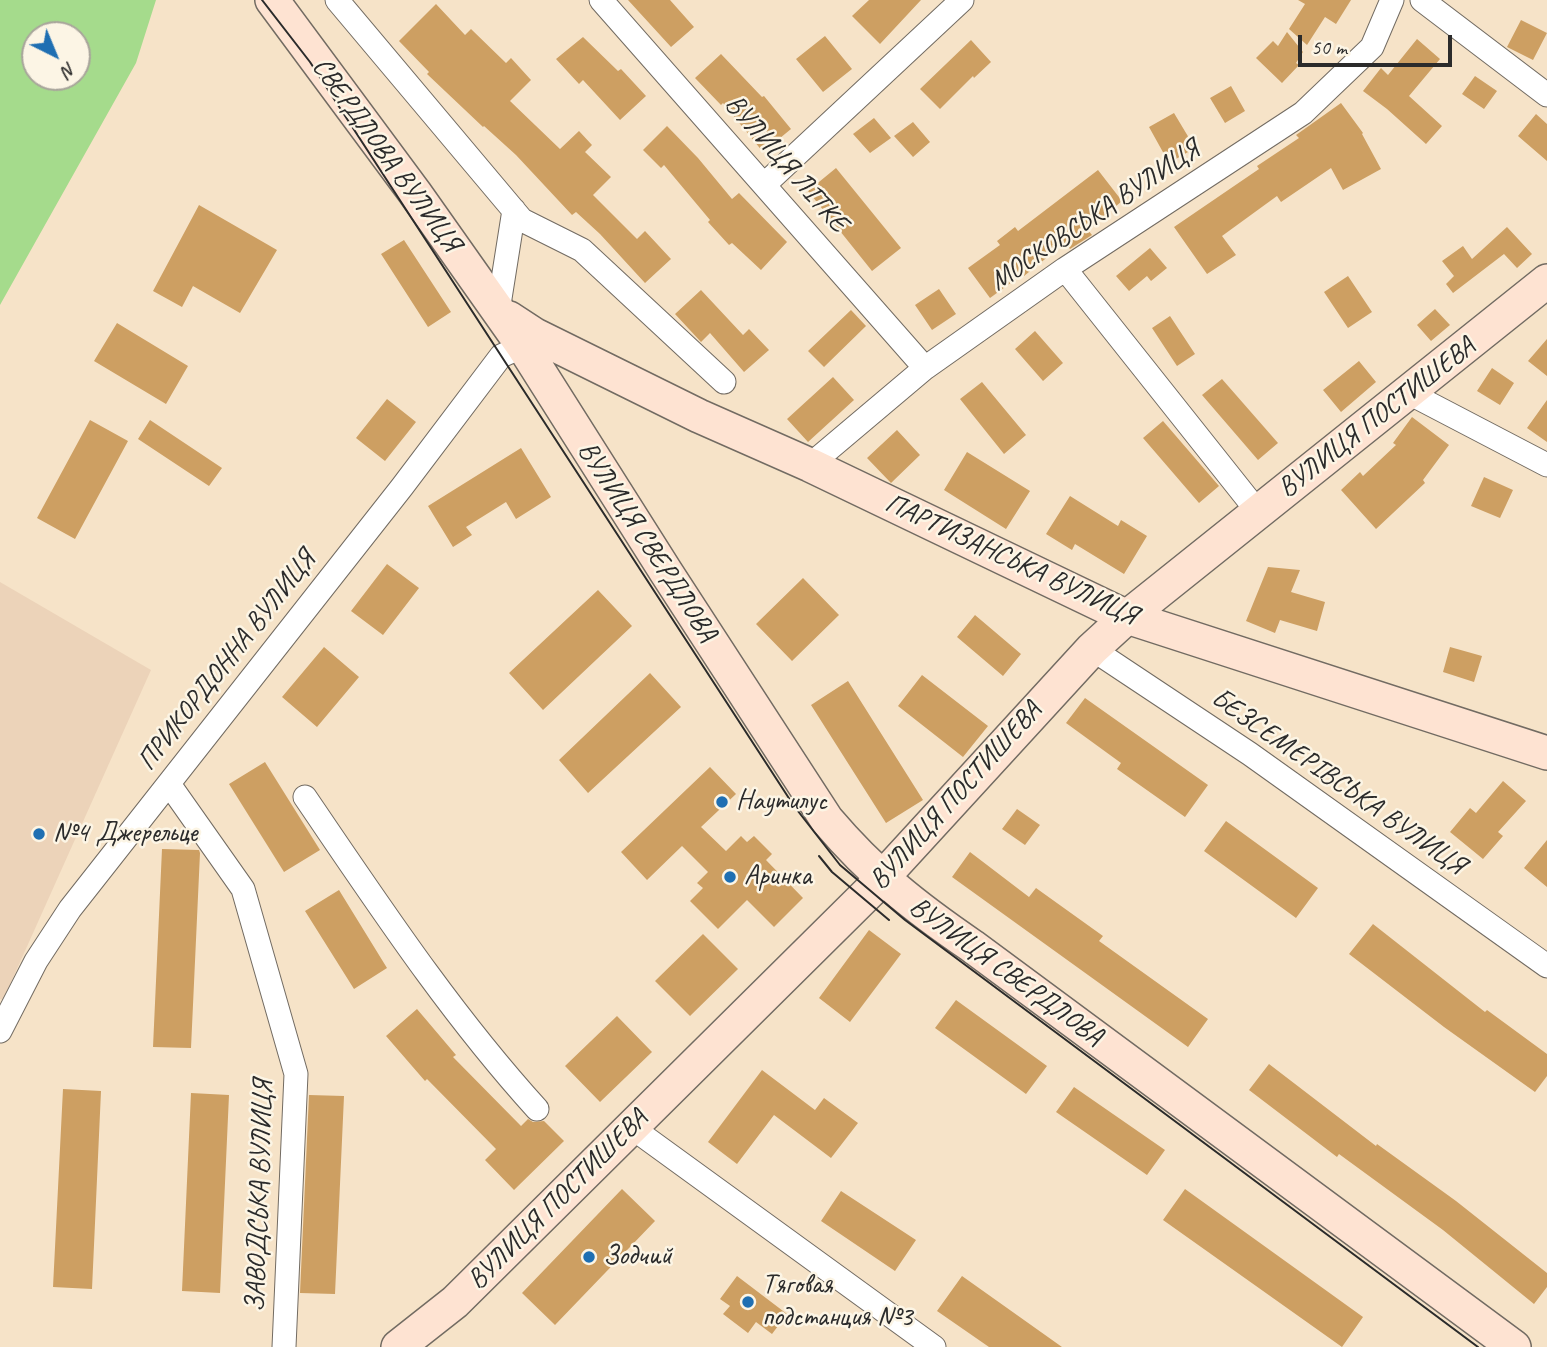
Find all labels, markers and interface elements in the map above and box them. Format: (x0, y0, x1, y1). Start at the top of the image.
north arrow (21, 21, 91, 91)
scale bar (1302, 21, 1456, 65)
text: 50 m (1311, 34, 1347, 60)
street label: СВЕРДЛОВА ВУЛИЦЯ (304, 51, 468, 259)
text: N (56, 57, 81, 83)
street label: ВУЛИЦЯ ЛІТКЕ (717, 88, 855, 240)
street label: МОСКОВСЬКА ВУЛИЦЯ (984, 133, 1206, 299)
street label: ВУЛИЦЯ ПОСТИШЕВА (1272, 331, 1482, 505)
street label: ВУЛИЦЯ СВЕРДЛОВА (570, 436, 724, 648)
street label: ПАРТИЗАНСЬКА ВУЛИЦЯ (879, 487, 1143, 633)
street label: ПРИКОРДОННА ВУЛИЦЯ (131, 544, 323, 778)
street label: БЕЗСЕМЕРІВСЬКА ВУЛИЦЯ (1204, 681, 1472, 883)
street label: ВУЛИЦЯ ПОСТИШЕВА (863, 695, 1049, 897)
place label: Наутилус (736, 785, 827, 819)
marker: Наутилус (714, 794, 730, 810)
place label: №4 Джерельце (53, 817, 197, 851)
marker: №4 Джерельце (31, 826, 47, 842)
place label: Аринка (744, 860, 811, 894)
marker: Аринка (722, 869, 738, 885)
street label: ВУЛИЦЯ СВЕРДЛОВА (902, 890, 1110, 1054)
street label: ЗАВОДСЬКА ВУЛИЦЯ (239, 1079, 281, 1313)
street label: ВУЛИЦЯ ПОСТИШЕВА (461, 1103, 655, 1297)
place label: Зодчий (603, 1240, 672, 1274)
marker: Зодчий (581, 1249, 597, 1265)
place label: Тяговая подстанция №3 (762, 1269, 913, 1335)
marker: Тяговая подстанция №3 (740, 1294, 756, 1310)

